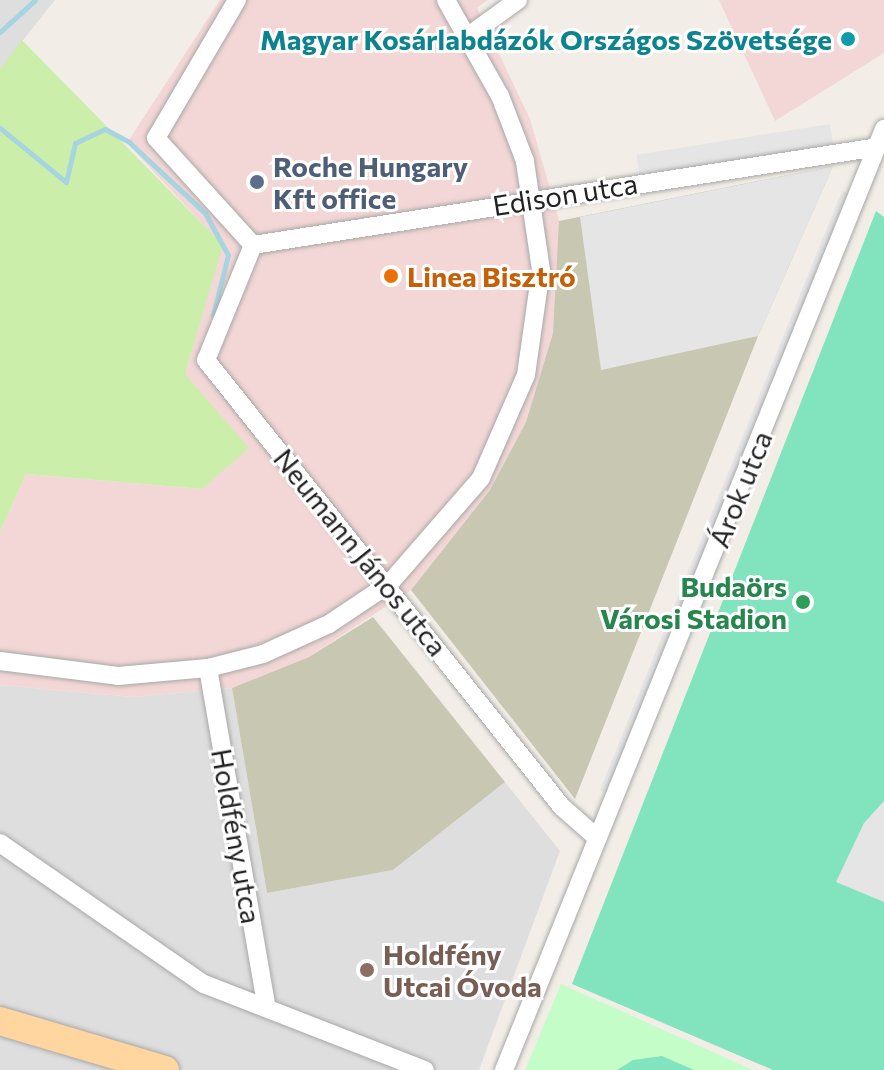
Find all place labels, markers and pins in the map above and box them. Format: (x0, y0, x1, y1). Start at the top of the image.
place label: Magyar Kosárlabdázók Országos Szövetsége (260, 22, 832, 56)
marker: Magyar Kosárlabdázók Országos Szövetsége (839, 30, 857, 48)
place label: Roche Hungary Kft office (273, 149, 468, 215)
marker: Roche Hungary Kft office (248, 173, 266, 191)
place label: Linea Bisztró (407, 259, 576, 293)
marker: Linea Bisztró (382, 267, 400, 285)
place label: Budaörs Városi Stadion (600, 569, 787, 635)
marker: Budaörs Városi Stadion (794, 593, 812, 611)
place label: Holdfény Utcai Óvoda (383, 937, 542, 1003)
marker: Holdfény Utcai Óvoda (358, 961, 376, 979)

